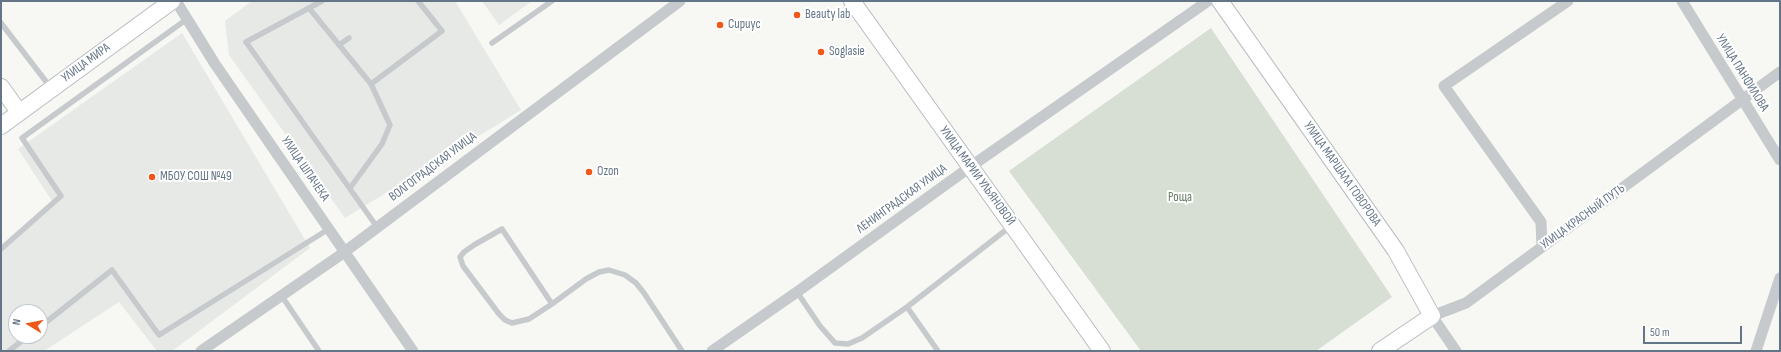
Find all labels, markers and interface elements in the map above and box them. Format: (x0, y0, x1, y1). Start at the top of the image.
place label: Beauty lab (805, 7, 850, 23)
marker: Beauty lab (792, 10, 802, 20)
place label: Сириус (728, 17, 761, 33)
marker: Сириус (715, 20, 725, 30)
street label: УЛИЦА ПАНФИЛОВА (1712, 32, 1772, 114)
street label: УЛИЦА МИРА (59, 40, 113, 86)
place label: Soglasie (829, 44, 865, 60)
marker: Soglasie (816, 47, 826, 57)
street label: УЛИЦА МАРШАЛА ГОВОРОВА (1300, 119, 1384, 229)
street label: УЛИЦА МАРИИ УЛЬЯНОВОЙ (936, 123, 1018, 229)
street label: ВОЛГОГРАДСКАЯ УЛИЦА (386, 129, 480, 205)
street label: УЛИЦА ШПАЧЕКА (278, 134, 332, 204)
street label: ЛЕНИНГРАДСКАЯ УЛИЦА (854, 161, 950, 237)
place label: Ozon (597, 164, 619, 180)
marker: Ozon (584, 167, 594, 177)
place label: МБОУ СОШ №49 (160, 169, 232, 185)
marker: МБОУ СОШ №49 (147, 172, 157, 182)
street label: УЛИЦА КРАСНЫЙ ПУТЬ (1538, 181, 1628, 253)
park label: Роща (1168, 190, 1192, 206)
north arrow (8, 304, 48, 344)
text: N (10, 318, 24, 326)
scale bar (1645, 318, 1744, 344)
text: 50 m (1650, 325, 1670, 340)

